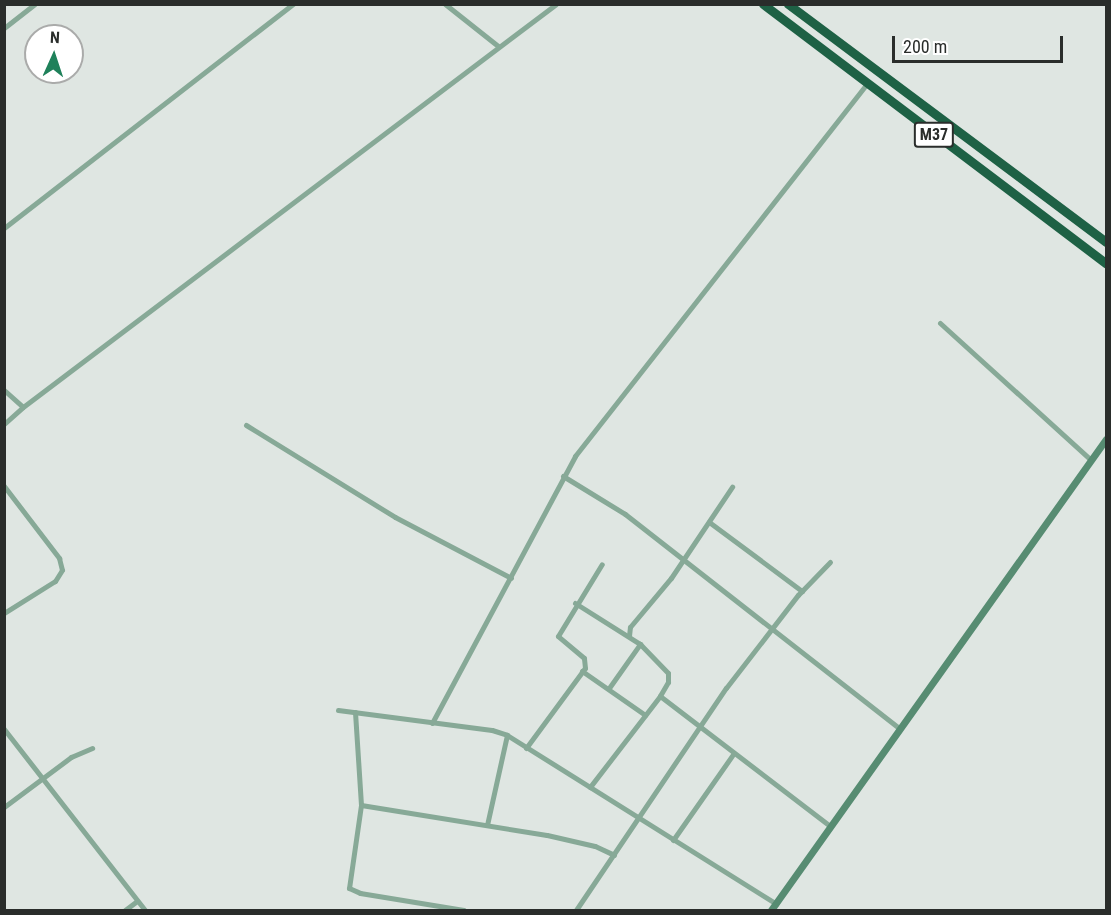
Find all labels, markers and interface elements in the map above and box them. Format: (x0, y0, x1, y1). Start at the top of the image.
north arrow (24, 24, 84, 84)
scale bar (895, 24, 1066, 62)
text: N (49, 28, 60, 47)
text: 200 m (903, 36, 947, 57)
road number: M37 (913, 122, 955, 148)

